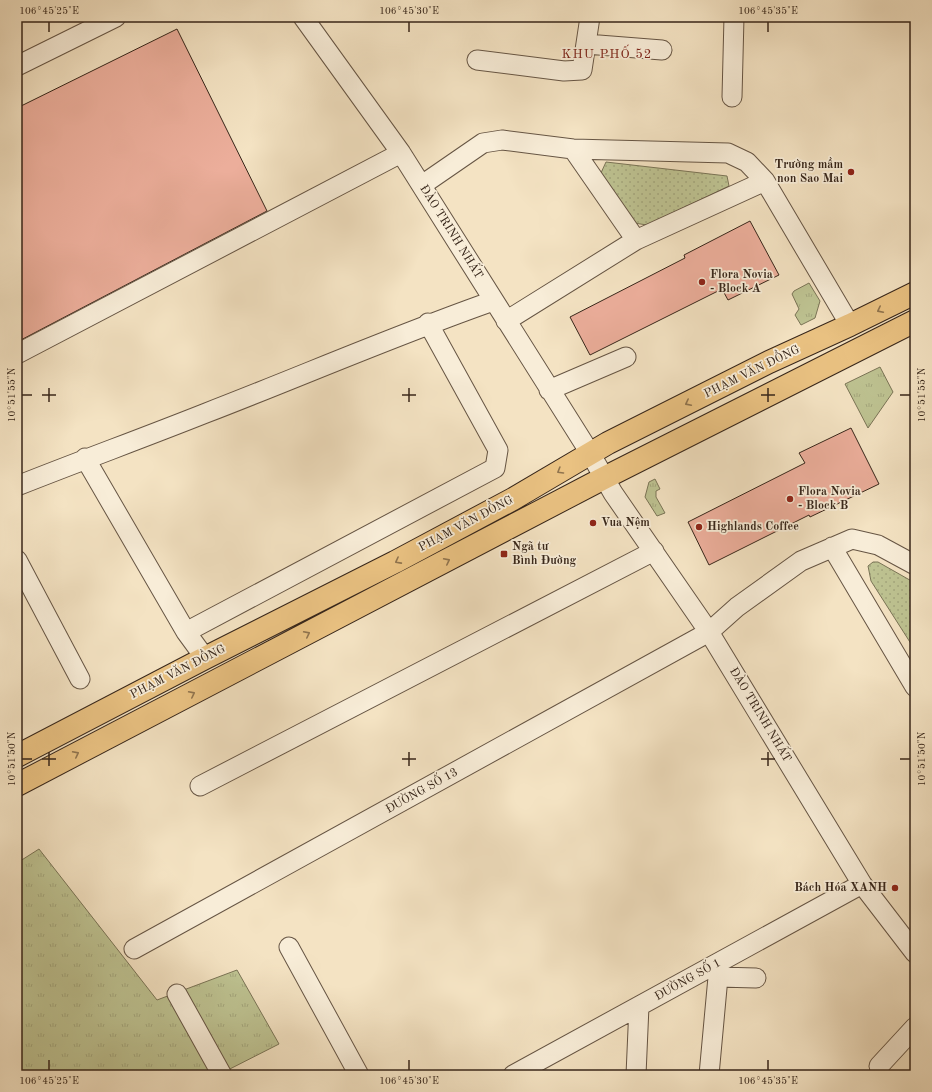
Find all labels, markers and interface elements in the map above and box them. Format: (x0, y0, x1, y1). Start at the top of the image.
text: 106°45'25"E (19, 6, 79, 16)
text: 106°45'30"E (379, 6, 439, 16)
text: 106°45'35"E (738, 6, 798, 16)
district label: KHU PHỐ 52 (562, 44, 652, 61)
place label: Trường mầm non Sao Mai (775, 157, 843, 185)
marker: Trường mầm non Sao Mai (846, 167, 856, 177)
street label: ĐÀO TRINH NHẤT (417, 181, 488, 281)
place label: Flora Novia - Block A (710, 269, 773, 295)
marker: Flora Novia - Block A (697, 277, 707, 287)
one-way arrow (877, 305, 884, 313)
street label: PHẠM VĂN ĐỒNG (700, 339, 802, 400)
text: 10°51'55"N (7, 367, 17, 422)
text: 10°51'55"N (917, 367, 927, 422)
one-way arrow (684, 398, 692, 406)
one-way arrow (557, 466, 564, 473)
place label: Flora Novia - Block B (798, 486, 861, 512)
street label: PHẠM VĂN ĐỒNG (414, 489, 515, 554)
marker: Flora Novia - Block B (785, 494, 795, 504)
place label: Vua Nệm (601, 517, 650, 529)
marker: Vua Nệm (588, 518, 598, 528)
place label: Highlands Coffee (707, 521, 799, 533)
marker: Highlands Coffee (694, 522, 704, 532)
place label: Ngã tư Bình Đường (512, 541, 577, 567)
marker: Ngã tư Bình Đường (499, 549, 509, 559)
one-way arrow (395, 556, 402, 564)
one-way arrow (443, 558, 450, 566)
one-way arrow (303, 631, 310, 639)
street label: PHẠM VĂN ĐỒNG (126, 638, 228, 701)
street label: ĐÀO TRINH NHẤT (727, 664, 796, 764)
one-way arrow (188, 691, 195, 699)
text: 10°51'50"N (7, 731, 17, 786)
text: 10°51'50"N (917, 731, 927, 786)
one-way arrow (72, 751, 80, 759)
street label: ĐƯỜNG SỐ 13 (381, 762, 460, 816)
place label: Bách Hóa XANH (794, 882, 887, 894)
marker: Bách Hóa XANH (890, 883, 900, 893)
street label: ĐƯỜNG SỐ 1 (650, 953, 723, 1003)
text: 106°45'25"E (19, 1076, 79, 1086)
text: 106°45'30"E (379, 1076, 439, 1086)
text: 106°45'35"E (738, 1076, 798, 1086)

